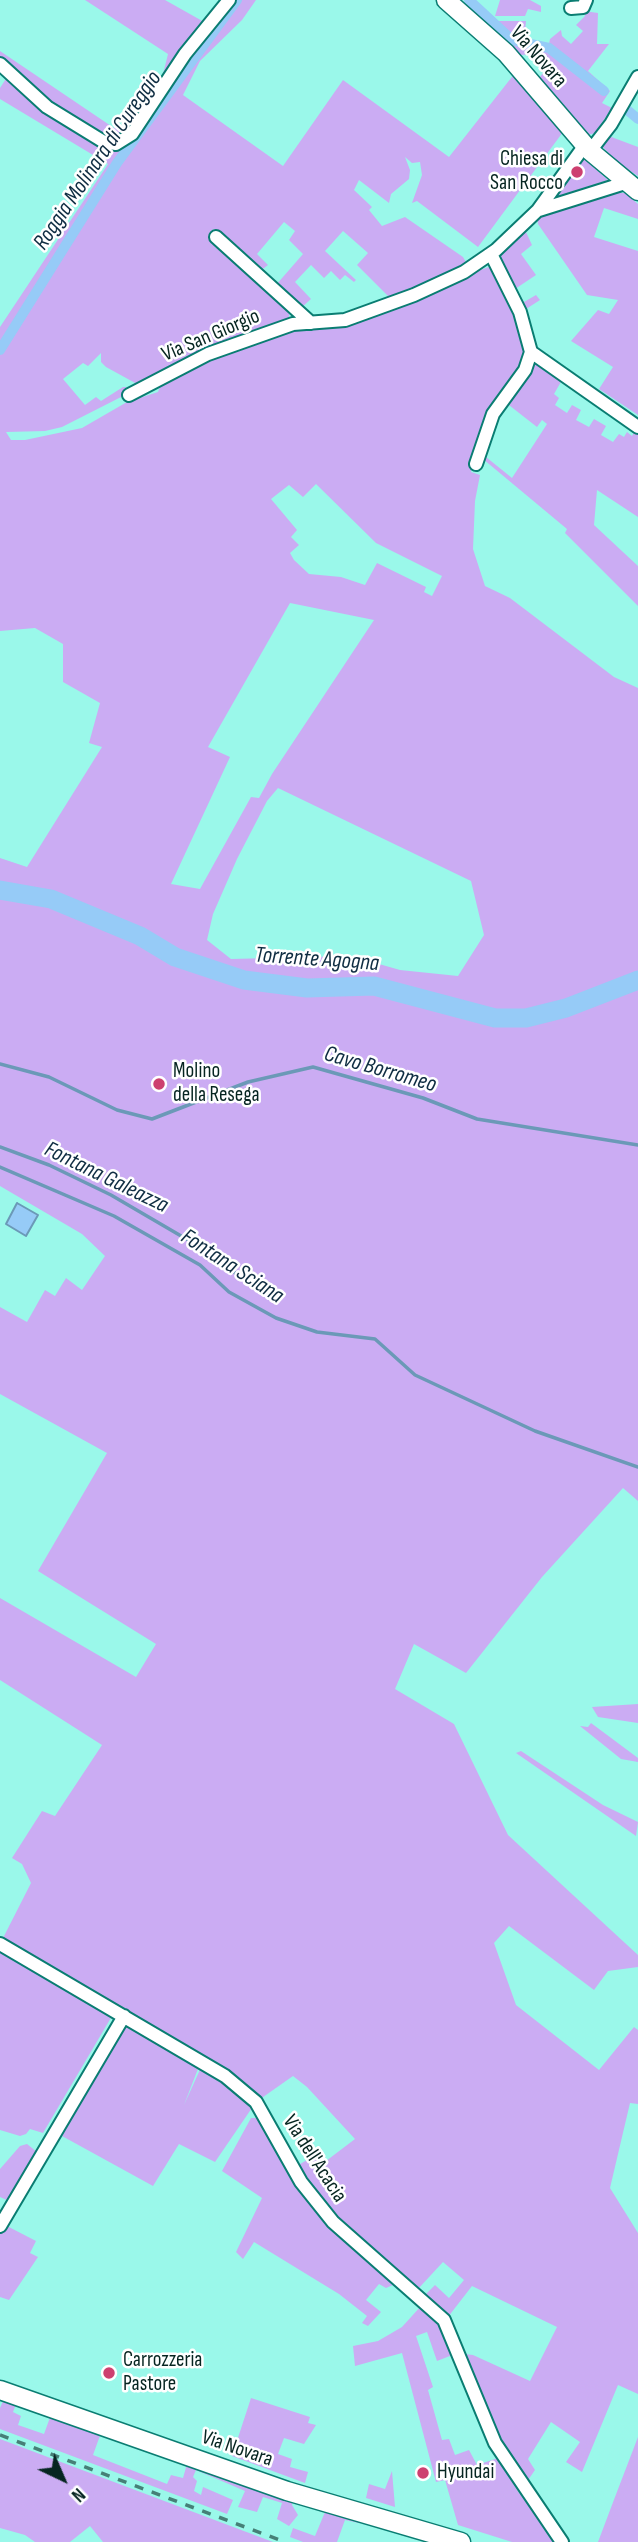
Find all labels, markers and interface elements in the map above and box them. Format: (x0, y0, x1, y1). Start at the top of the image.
street label: Via Novara (504, 21, 572, 93)
water label: Roggia Molinara di Cureggio (28, 66, 168, 256)
place label: Chiesa di San Rocco (490, 147, 563, 197)
marker: Chiesa di San Rocco (569, 164, 585, 180)
street label: Via San Giorgio (158, 304, 264, 368)
water label: Torrente Agogna (254, 942, 380, 978)
water label: Cavo Borromeo (321, 1041, 439, 1099)
place label: Molino della Resega (173, 1059, 259, 1109)
marker: Molino della Resega (151, 1076, 167, 1092)
water label: Fontana Galeazza (40, 1136, 172, 1220)
water label: Fontana Sciana (175, 1224, 289, 1310)
street label: Via dell'Acacia (276, 2111, 352, 2207)
place label: Carrozzeria Pastore (123, 2348, 202, 2398)
marker: Carrozzeria Pastore (101, 2365, 117, 2381)
street label: Via Novara (198, 2425, 276, 2473)
north arrow (28, 2444, 98, 2514)
place label: Hyundai (437, 2460, 494, 2486)
marker: Hyundai (415, 2465, 431, 2481)
text: N (66, 2483, 90, 2506)

